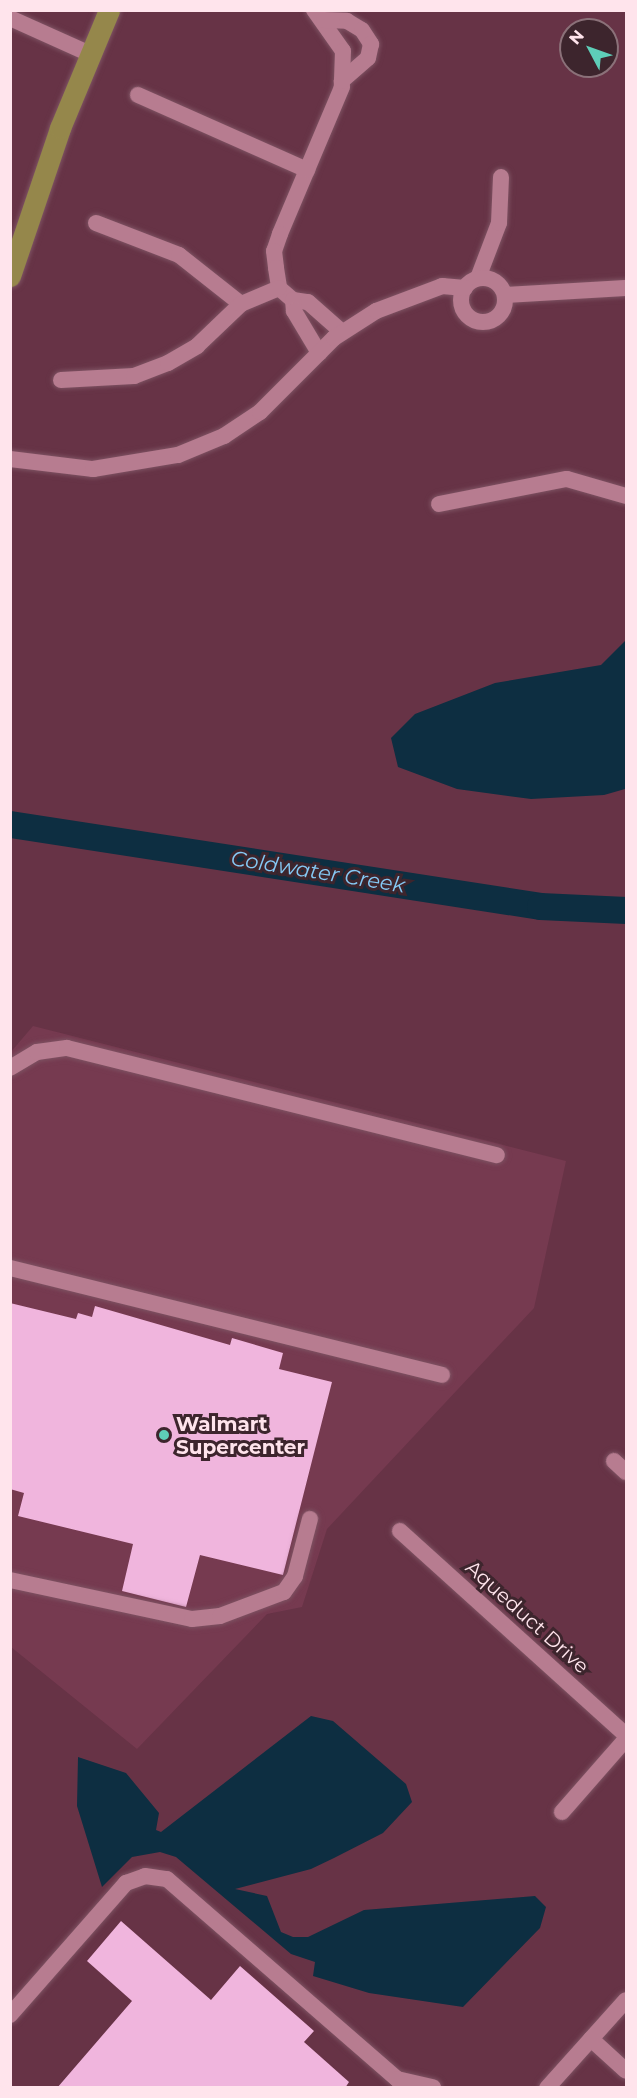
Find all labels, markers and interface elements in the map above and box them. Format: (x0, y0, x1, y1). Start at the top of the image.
north arrow (559, 18, 619, 78)
text: N (565, 26, 588, 48)
water label: Coldwater Creek (229, 846, 407, 898)
place label: Walmart Supercenter (176, 1412, 305, 1459)
marker: Walmart Supercenter (157, 1428, 171, 1442)
street label: Aqueduct Drive (460, 1555, 594, 1679)

